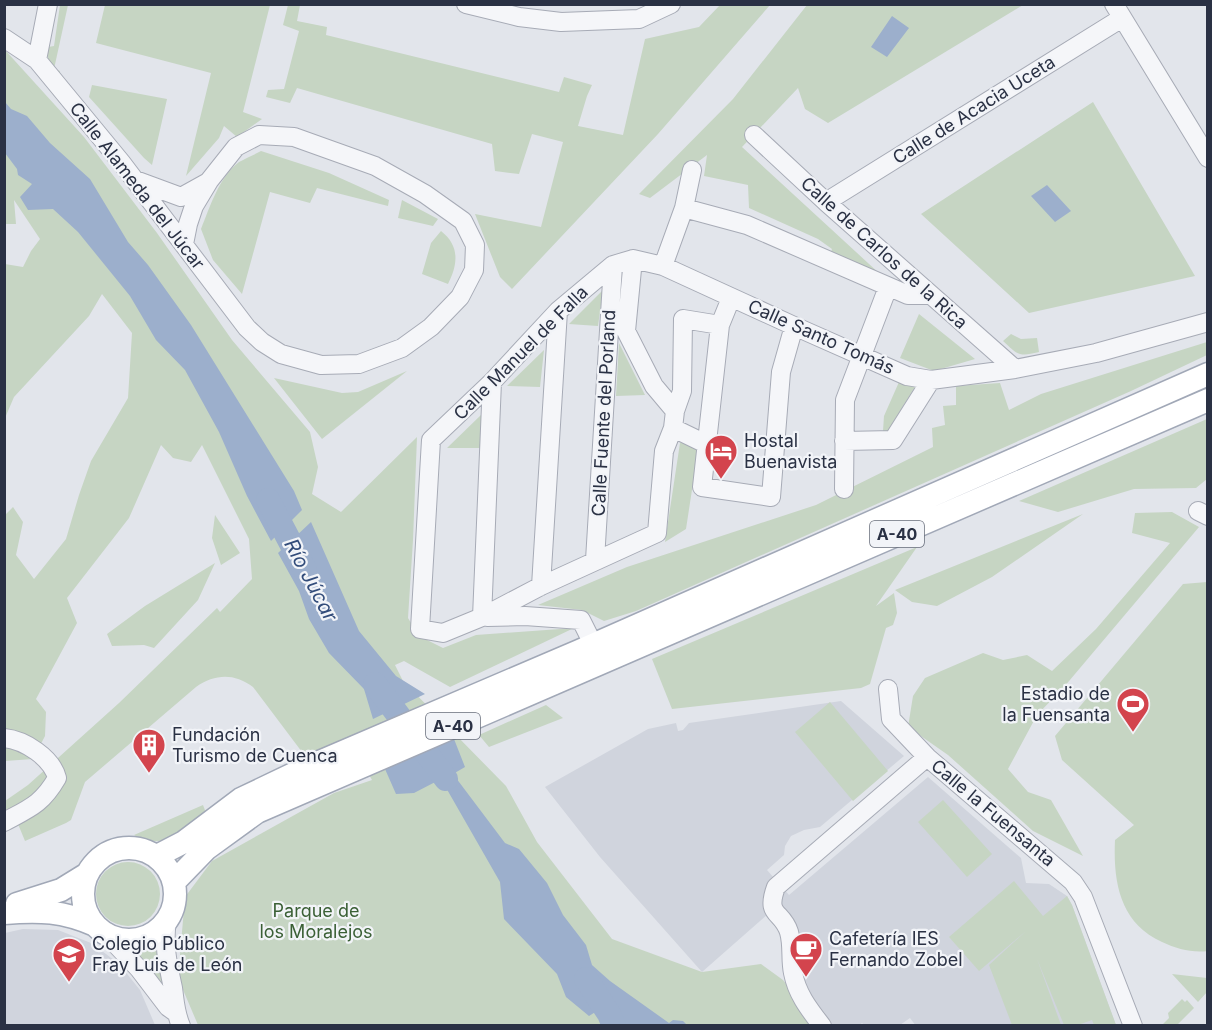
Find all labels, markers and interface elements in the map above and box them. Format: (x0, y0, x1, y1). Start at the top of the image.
street label: Calle de Acacia Uceta (889, 51, 1059, 168)
street label: Calle Alameda del Júcar (66, 98, 209, 274)
street label: Calle de Carlos de la Rica (797, 172, 972, 333)
street label: Calle Manuel de Falla (449, 281, 592, 424)
street label: Calle Santo Tomás (745, 295, 898, 378)
street label: Calle Fuente del Porland (588, 309, 619, 517)
place label: Hostal Buenavista (744, 430, 837, 472)
hotel icon: Hostal Buenavista (703, 433, 739, 480)
road number: A-40 (870, 521, 924, 547)
water label: Río Júcar (279, 535, 343, 626)
place label: Estadio de la Fuensanta (1002, 683, 1110, 725)
sports icon: Estadio de la Fuensanta (1115, 686, 1151, 733)
road number: A-40 (426, 713, 480, 739)
place label: Fundación Turismo de Cuenca (172, 724, 338, 766)
building icon: Fundación Turismo de Cuenca (131, 727, 167, 774)
street label: Calle la Fuensanta (927, 755, 1060, 871)
park label: Parque de los Moralejos (259, 900, 373, 942)
place label: Cafetería IES Fernando Zobel (829, 928, 963, 970)
cafe icon: Cafetería IES Fernando Zobel (788, 931, 824, 978)
place label: Colegio Público Fray Luis de León (92, 933, 242, 975)
school or university icon: Colegio Público Fray Luis de León (51, 936, 87, 983)

